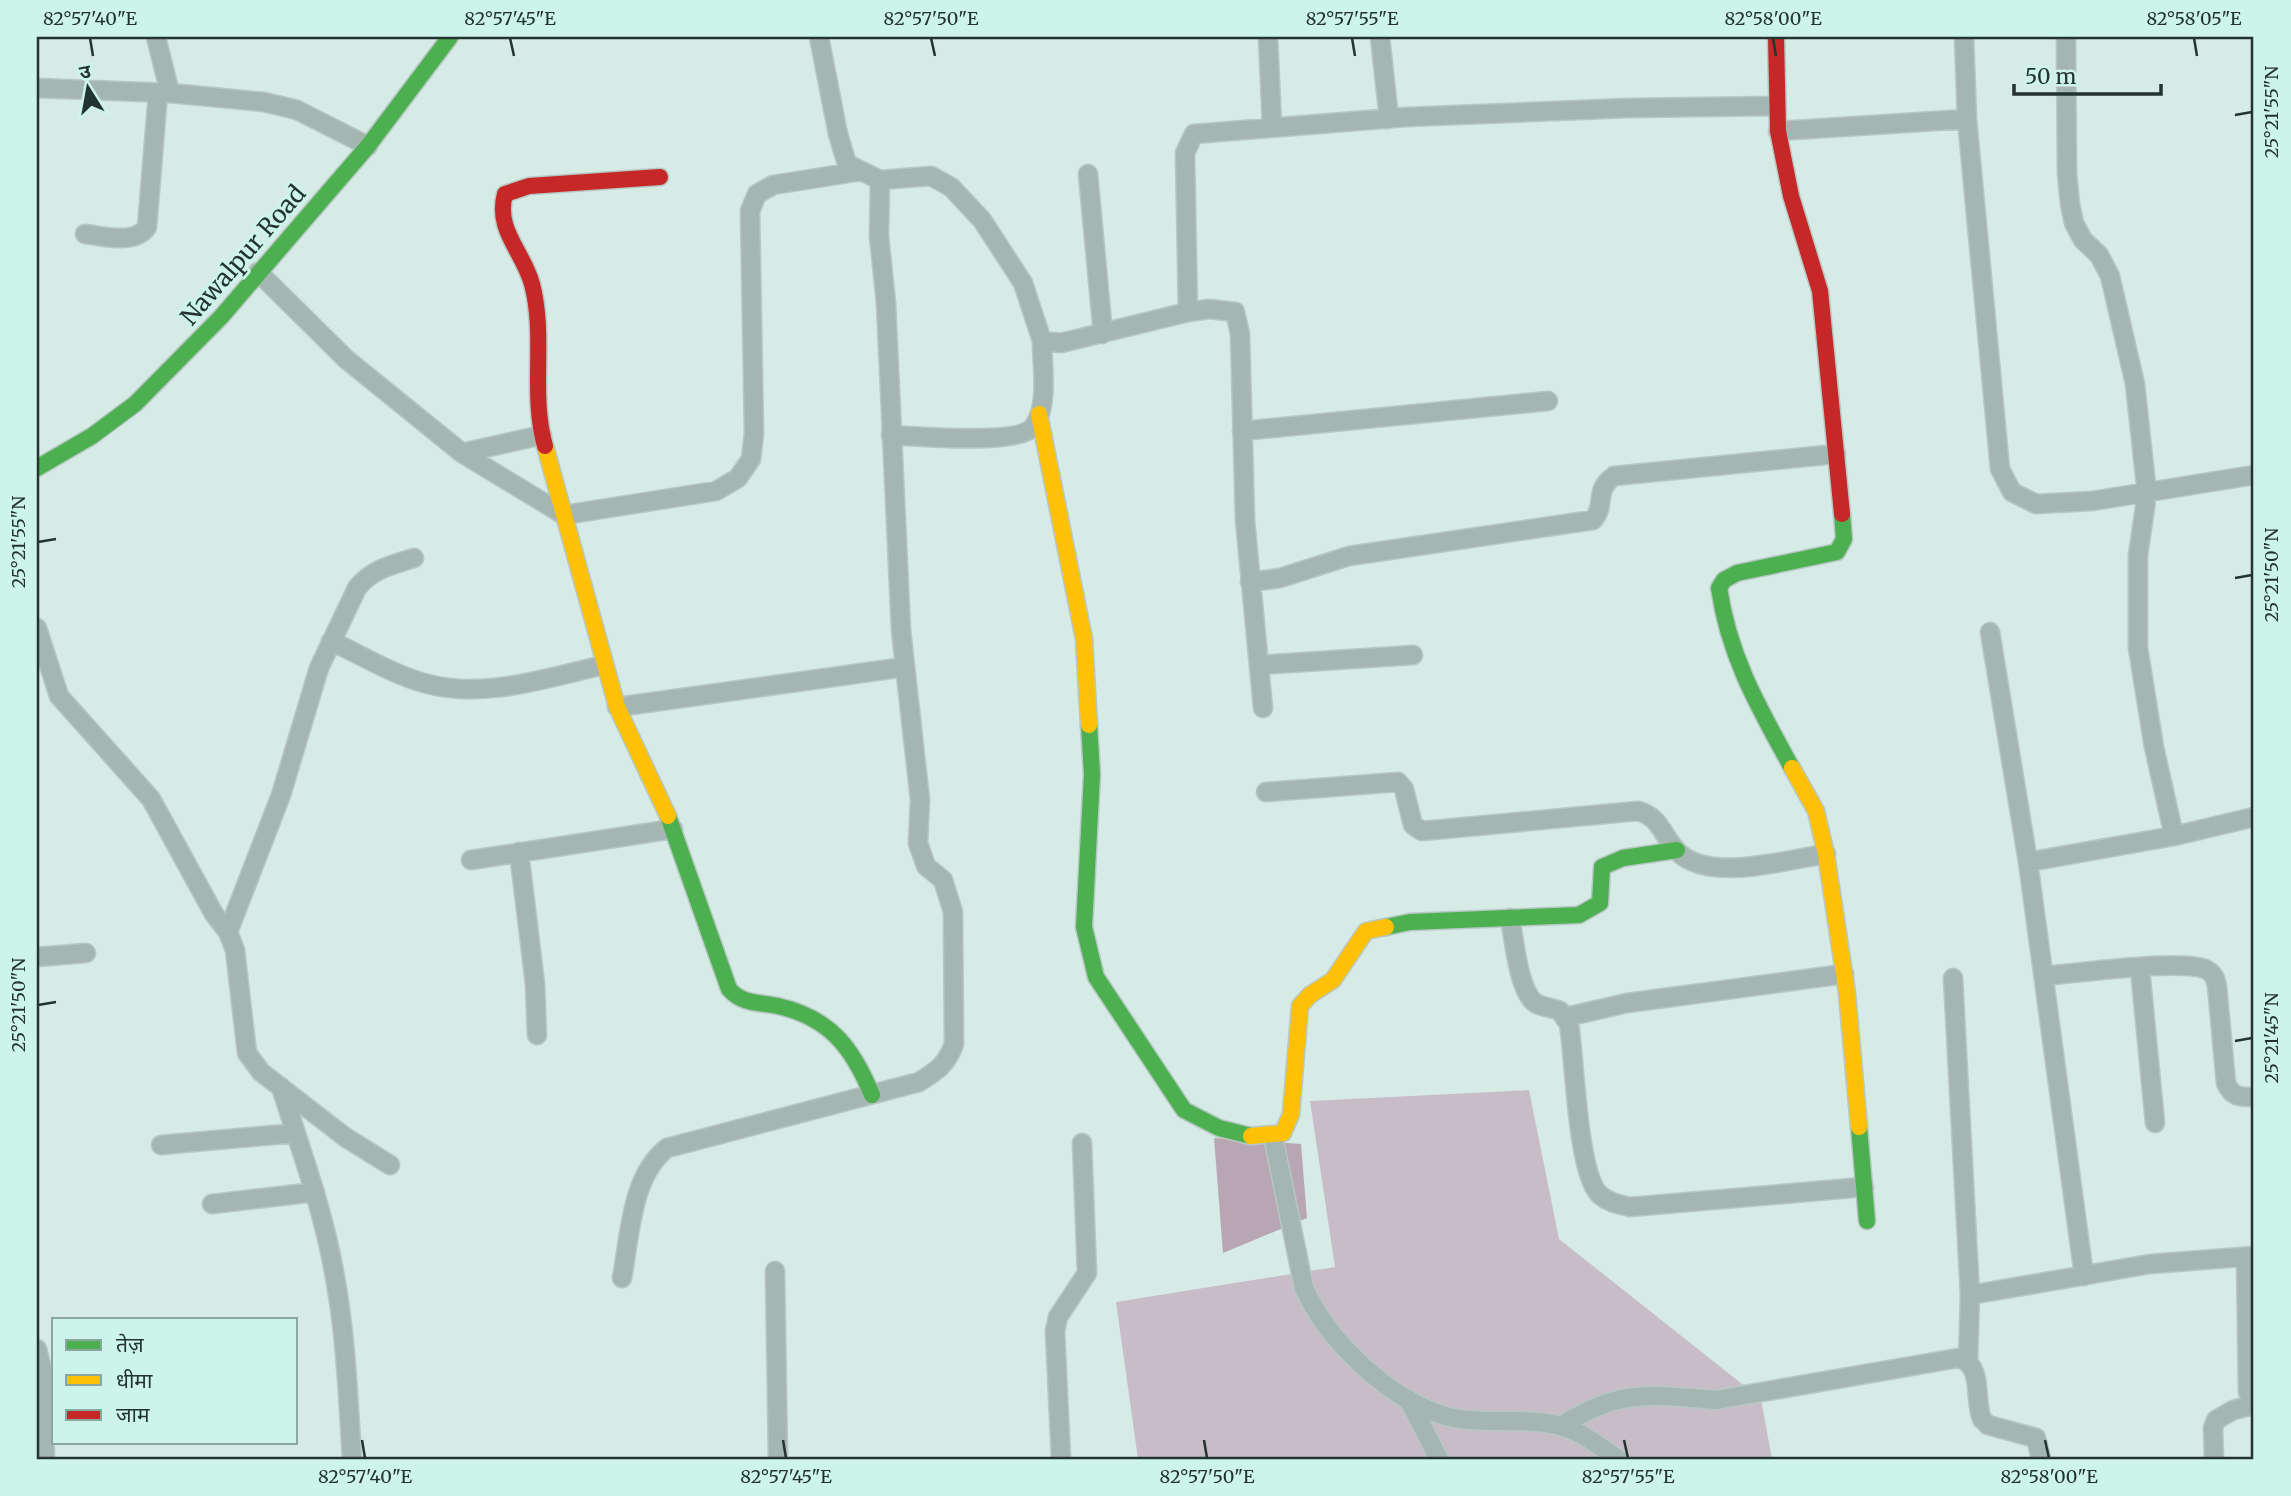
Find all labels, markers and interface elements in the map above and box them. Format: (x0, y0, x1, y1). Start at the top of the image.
text: 82°57'40"E (43, 7, 138, 30)
text: 82°57'45"E (464, 7, 556, 30)
text: 82°57'50"E (884, 7, 979, 30)
text: 82°57'55"E (1306, 7, 1399, 30)
text: 82°58'00"E (1724, 7, 1822, 30)
text: 82°58'05"E (2146, 7, 2242, 30)
north arrow (52, 52, 122, 122)
scale bar (2014, 52, 2162, 96)
text: उ (77, 58, 93, 84)
text: 50 m (2025, 63, 2076, 90)
text: 25°21'55"N (2260, 66, 2283, 158)
street label: Nawalpur Road (174, 179, 312, 331)
text: 25°21'55"N (7, 496, 30, 588)
text: 25°21'50"N (2260, 528, 2283, 622)
text: 25°21'50"N (7, 958, 30, 1052)
text: 25°21'45"N (2260, 993, 2283, 1083)
legend (52, 1318, 298, 1444)
text: तेज़ (116, 1331, 144, 1358)
text: धीमा (116, 1367, 153, 1394)
text: जाम (116, 1401, 150, 1428)
text: 82°57'40"E (318, 1465, 413, 1488)
text: 82°57'45"E (740, 1465, 832, 1488)
text: 82°57'50"E (1160, 1465, 1255, 1488)
text: 82°57'55"E (1582, 1465, 1675, 1488)
text: 82°58'00"E (2000, 1465, 2098, 1488)

